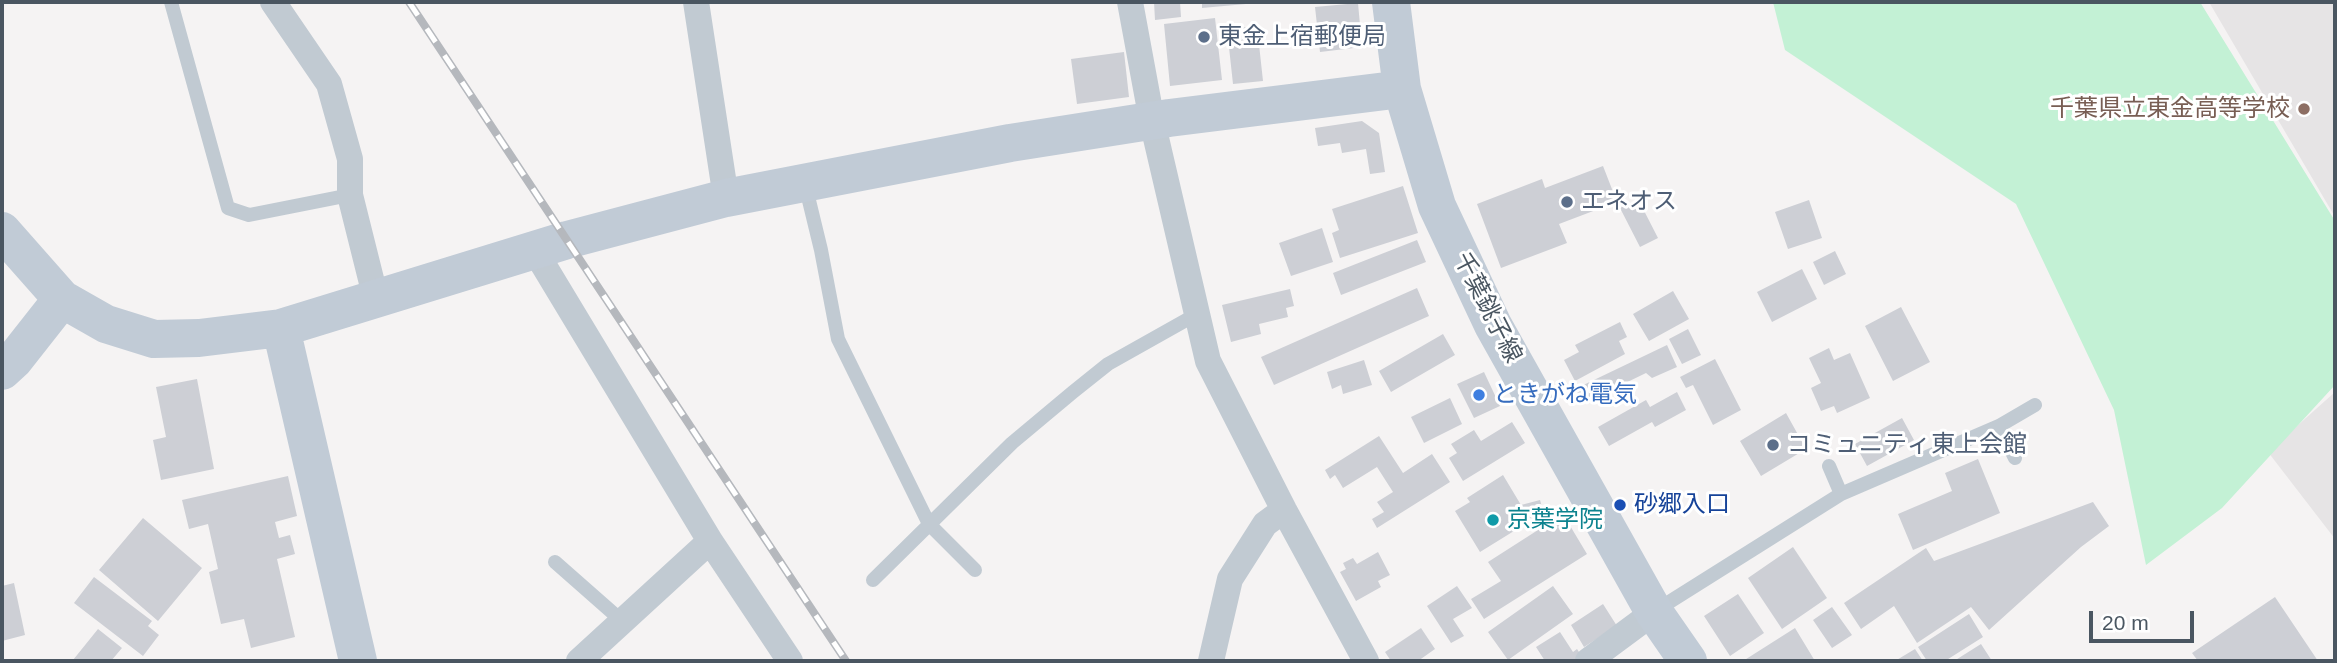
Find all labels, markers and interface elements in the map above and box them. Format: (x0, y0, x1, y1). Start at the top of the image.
place label: 東金上宿郵便局 (1218, 23, 1386, 51)
marker: 東金上宿郵便局 (1196, 29, 1212, 45)
place label: 千葉県立東金高等学校 (2050, 95, 2290, 123)
marker: 千葉県立東金高等学校 (2296, 101, 2312, 117)
place label: エネオス (1581, 188, 1677, 216)
marker: エネオス (1559, 194, 1575, 210)
street label: 千葉銚子線 (1447, 248, 1527, 368)
place label: ときがね電気 (1493, 381, 1637, 409)
marker: ときがね電気 (1471, 387, 1487, 403)
place label: コミュニティ東上会館 (1787, 431, 2027, 459)
marker: コミュニティ東上会館 (1765, 437, 1781, 453)
place label: 砂郷入口 (1634, 491, 1730, 519)
marker: 砂郷入口 (1612, 497, 1628, 513)
place label: 京葉学院 (1507, 506, 1603, 534)
marker: 京葉学院 (1485, 512, 1501, 528)
scale bar (2092, 596, 2197, 640)
text: 20 m (2102, 611, 2149, 634)

